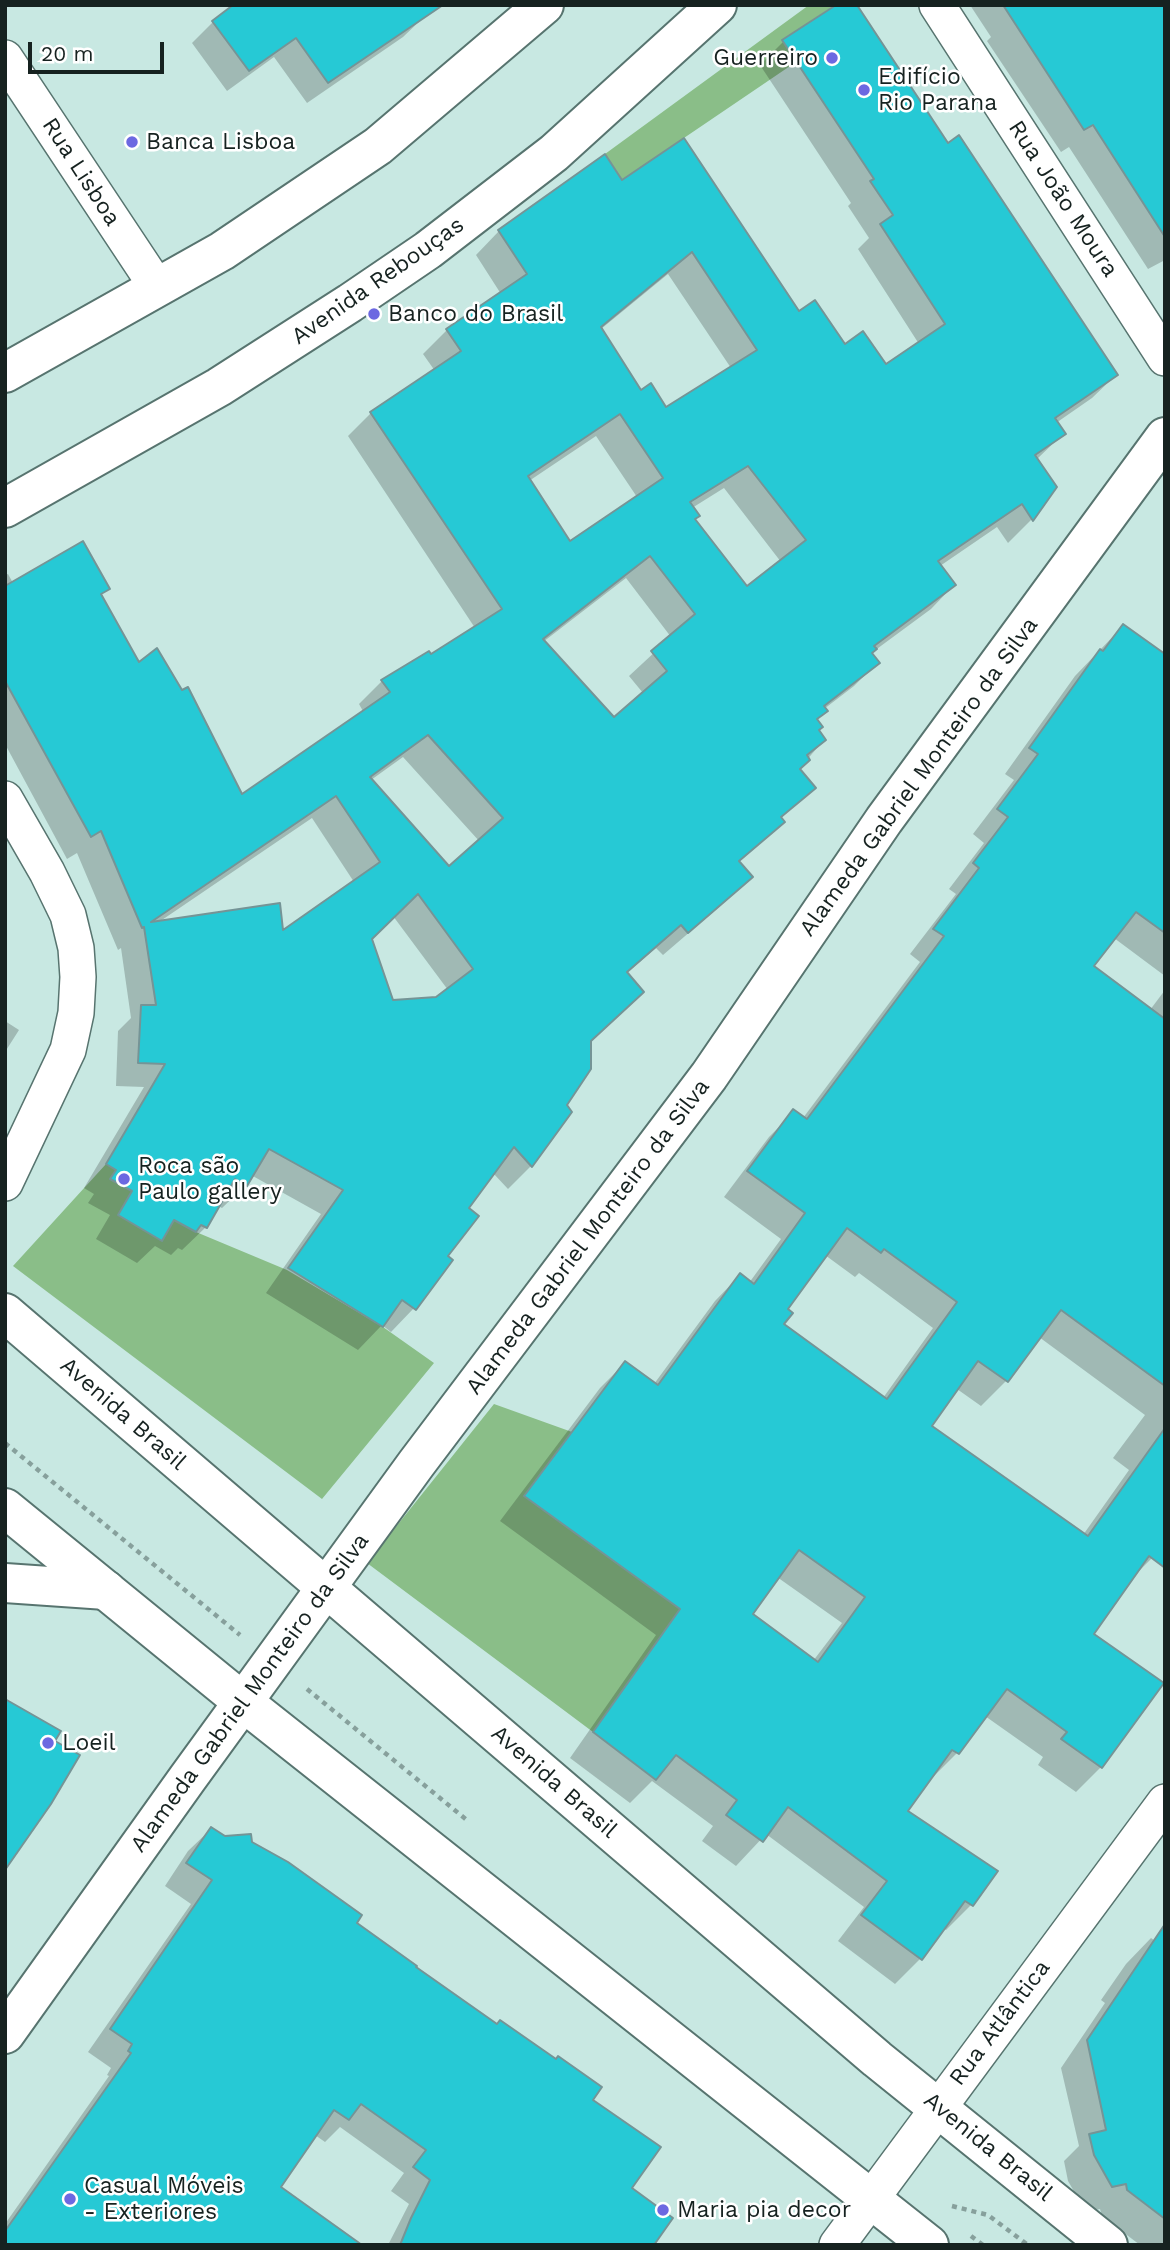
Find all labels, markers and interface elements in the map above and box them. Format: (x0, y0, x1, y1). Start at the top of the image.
scale bar (32, 28, 168, 72)
text: 20 m (41, 41, 93, 66)
place label: Guerreiro (713, 44, 818, 72)
marker: Guerreiro (824, 50, 840, 66)
place label: Edifício Rio Parana (878, 63, 997, 117)
marker: Edifício Rio Parana (856, 82, 872, 98)
street label: Rua Lisboa (36, 113, 126, 231)
street label: Rua João Moura (1002, 116, 1124, 282)
place label: Banca Lisboa (146, 128, 295, 156)
marker: Banca Lisboa (124, 134, 140, 150)
street label: Avenida Rebouças (287, 211, 469, 351)
place label: Banco do Brasil (388, 300, 563, 328)
marker: Banco do Brasil (366, 306, 382, 322)
street label: Alameda Gabriel Monteiro da Silva (794, 612, 1044, 942)
street label: Alameda Gabriel Monteiro da Silva (460, 1074, 716, 1400)
place label: Roca são Paulo gallery (138, 1152, 282, 1206)
marker: Roca são Paulo gallery (116, 1171, 132, 1187)
street label: Avenida Brasil (54, 1352, 192, 1476)
street label: Alameda Gabriel Monteiro da Silva (125, 1528, 375, 1858)
street label: Avenida Brasil (485, 1720, 623, 1844)
place label: Loeil (62, 1729, 116, 1757)
marker: Loeil (40, 1735, 56, 1751)
street label: Rua Atlântica (944, 1955, 1056, 2091)
street label: Avenida Brasil (918, 2087, 1058, 2207)
place label: Casual Móveis - Exteriores (84, 2172, 244, 2226)
marker: Casual Móveis - Exteriores (62, 2191, 78, 2207)
place label: Maria pia decor (677, 2196, 851, 2224)
marker: Maria pia decor (655, 2202, 671, 2218)

